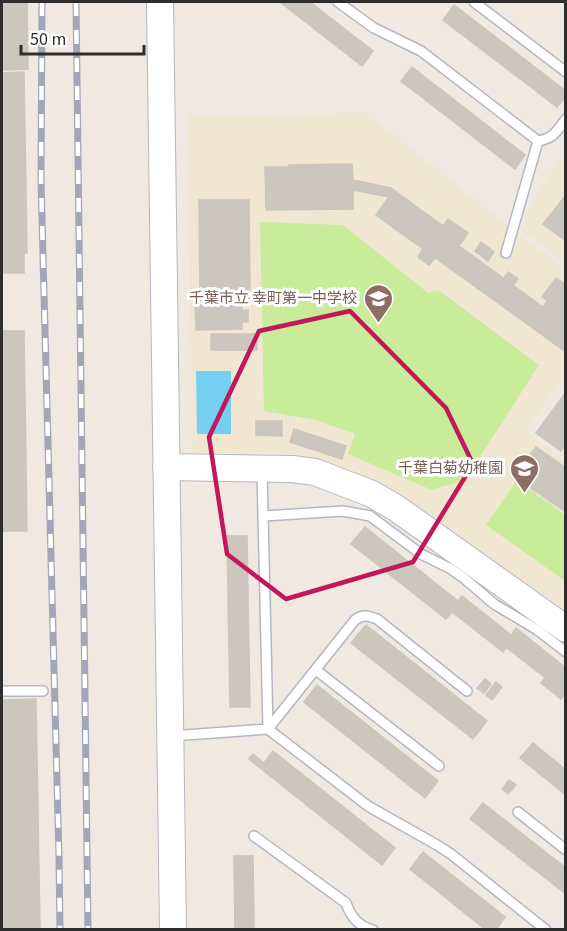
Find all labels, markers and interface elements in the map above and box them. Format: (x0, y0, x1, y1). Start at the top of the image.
scale bar (21, 18, 144, 56)
text: 50 m (30, 27, 66, 52)
school or university icon: 千葉市立 幸町第一中学校 (362, 282, 394, 324)
place label: 千葉市立 幸町第一中学校 (189, 288, 357, 309)
school or university icon: 千葉白菊幼稚園 (508, 452, 540, 494)
place label: 千葉白菊幼稚園 (398, 458, 503, 479)

